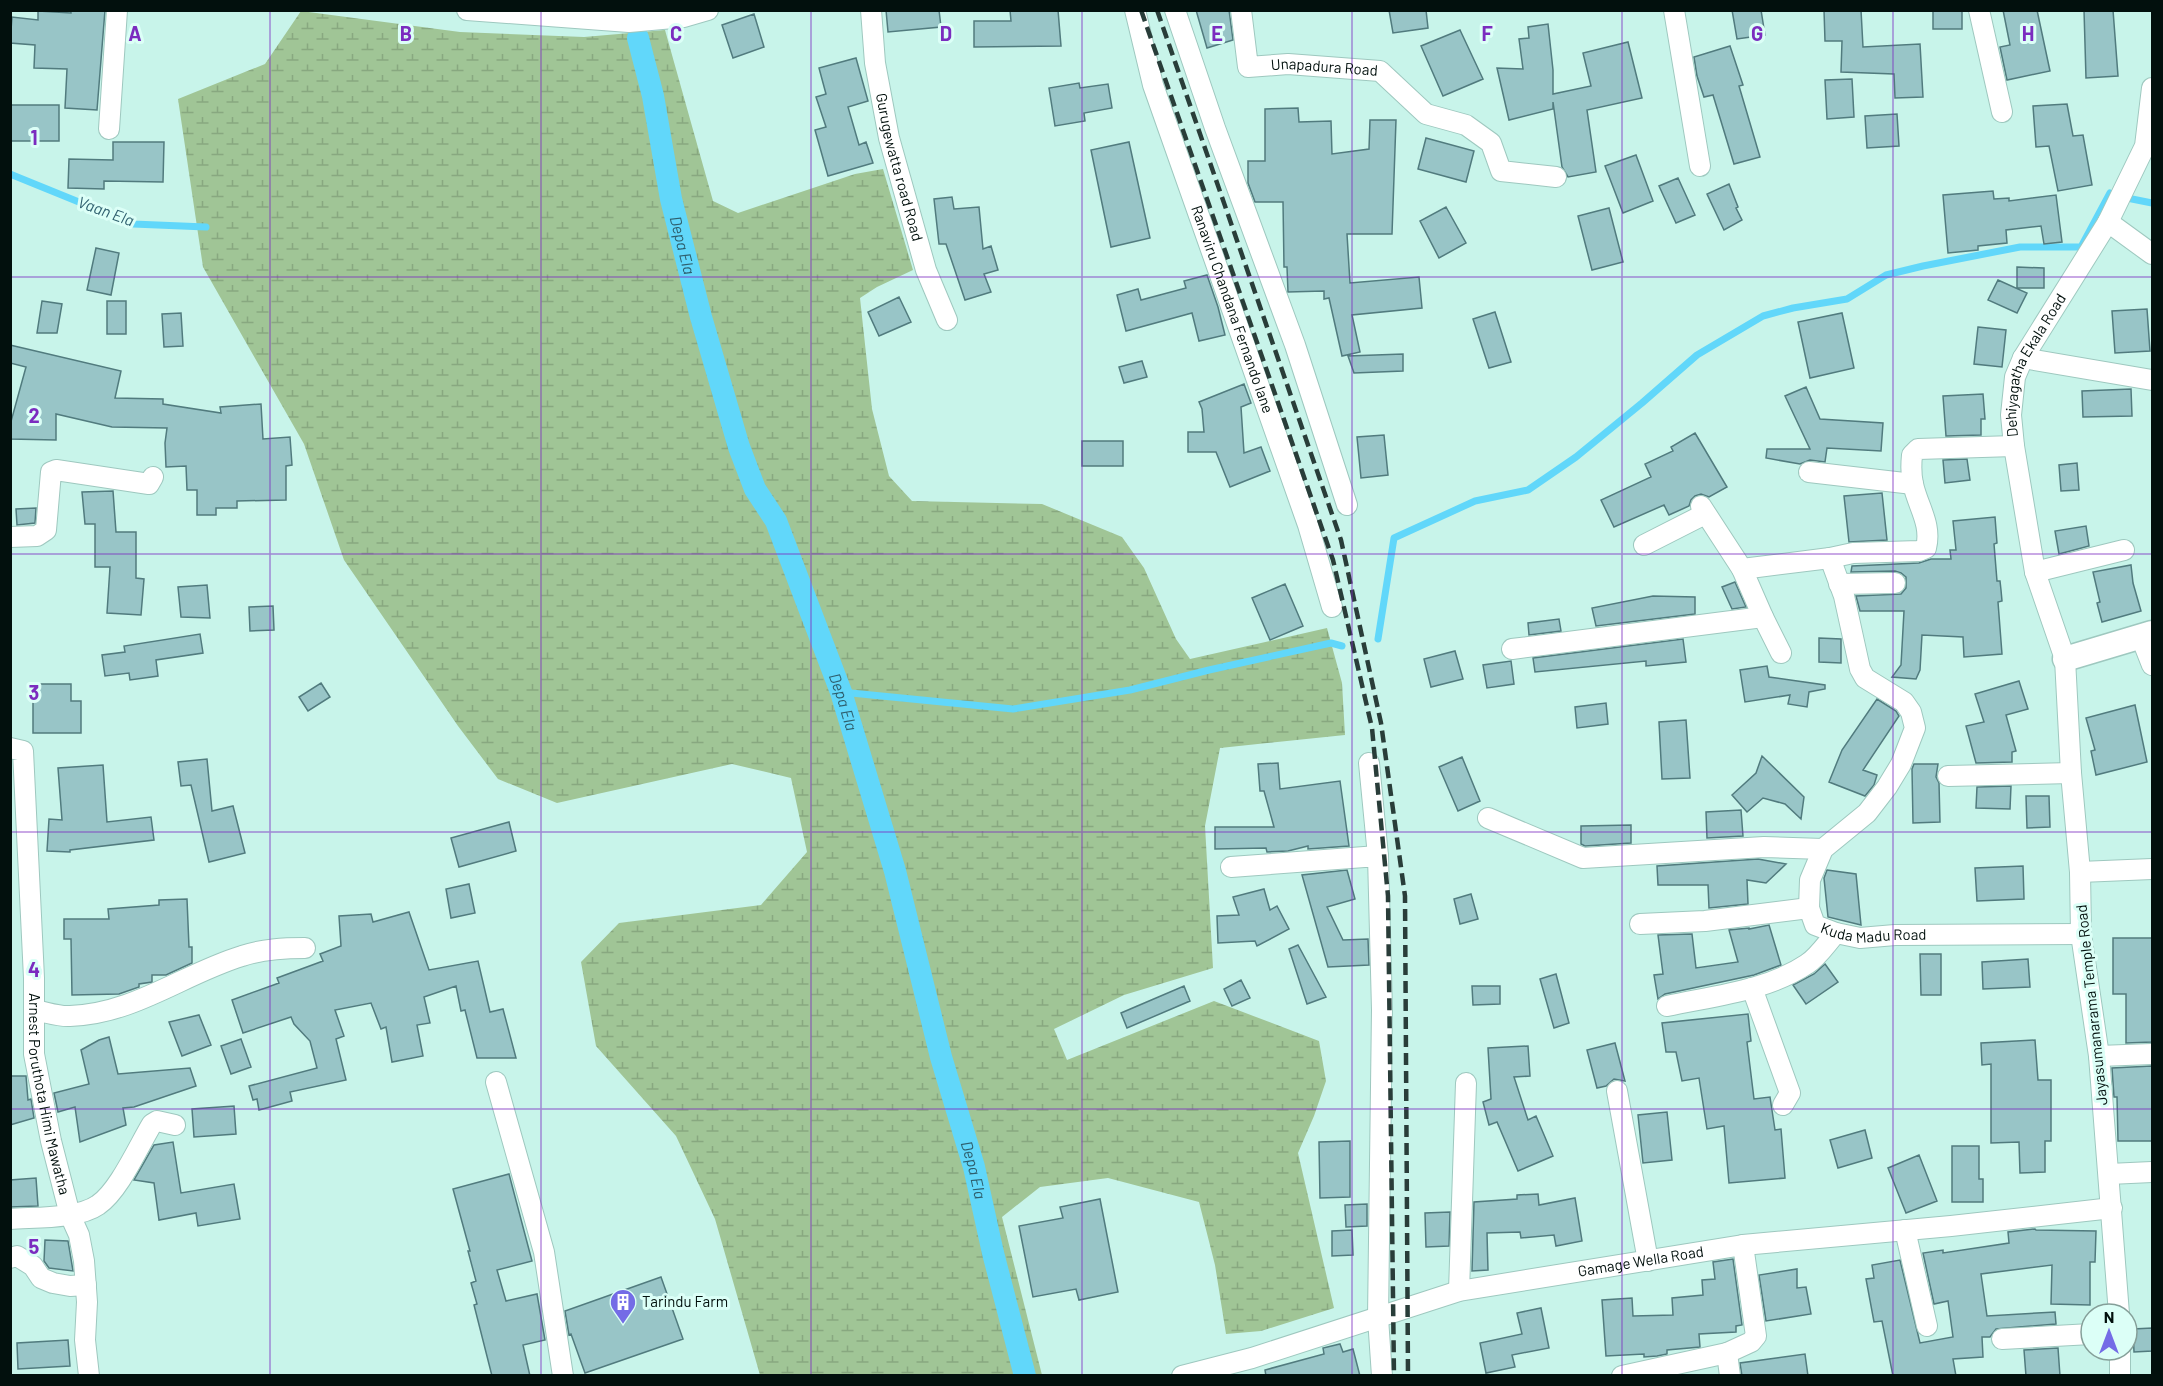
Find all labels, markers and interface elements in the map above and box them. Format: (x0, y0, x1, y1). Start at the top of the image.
text: A (128, 21, 142, 45)
text: B (400, 21, 412, 45)
text: C (670, 21, 682, 45)
text: D (940, 21, 952, 45)
text: E (1211, 21, 1223, 45)
text: F (1481, 21, 1493, 45)
text: G (1751, 21, 1763, 45)
text: H (2022, 21, 2034, 45)
street label: Unapadura Road (1270, 54, 1378, 79)
street label: Gurugewatta road Road (873, 91, 927, 243)
text: 1 (30, 125, 38, 149)
water label: Vaan Ela (76, 192, 137, 229)
street label: Ranaviru Chandana Fernando lane (1188, 203, 1278, 415)
water label: Depa Ela (667, 214, 700, 276)
street label: Dehiyagatha Ekala Road (2001, 290, 2069, 438)
text: 2 (28, 403, 40, 427)
water label: Depa Ela (826, 670, 862, 733)
text: 3 (29, 680, 39, 704)
street label: Jayasumanarama Temple Road (2072, 904, 2110, 1106)
street label: Kuda Madu Road (1818, 918, 1927, 946)
text: 4 (28, 957, 40, 981)
street label: Arnest Poruthota Himi Mawatha (26, 993, 74, 1196)
water label: Depa Ela (958, 1138, 991, 1201)
text: 5 (29, 1234, 40, 1258)
street label: Gamage Wella Road (1576, 1242, 1705, 1280)
building icon: Tarindu Farm (608, 1287, 638, 1325)
place label: Tarindu Farm (642, 1292, 728, 1310)
north arrow (2079, 1302, 2139, 1362)
text: N (2104, 1307, 2114, 1326)

